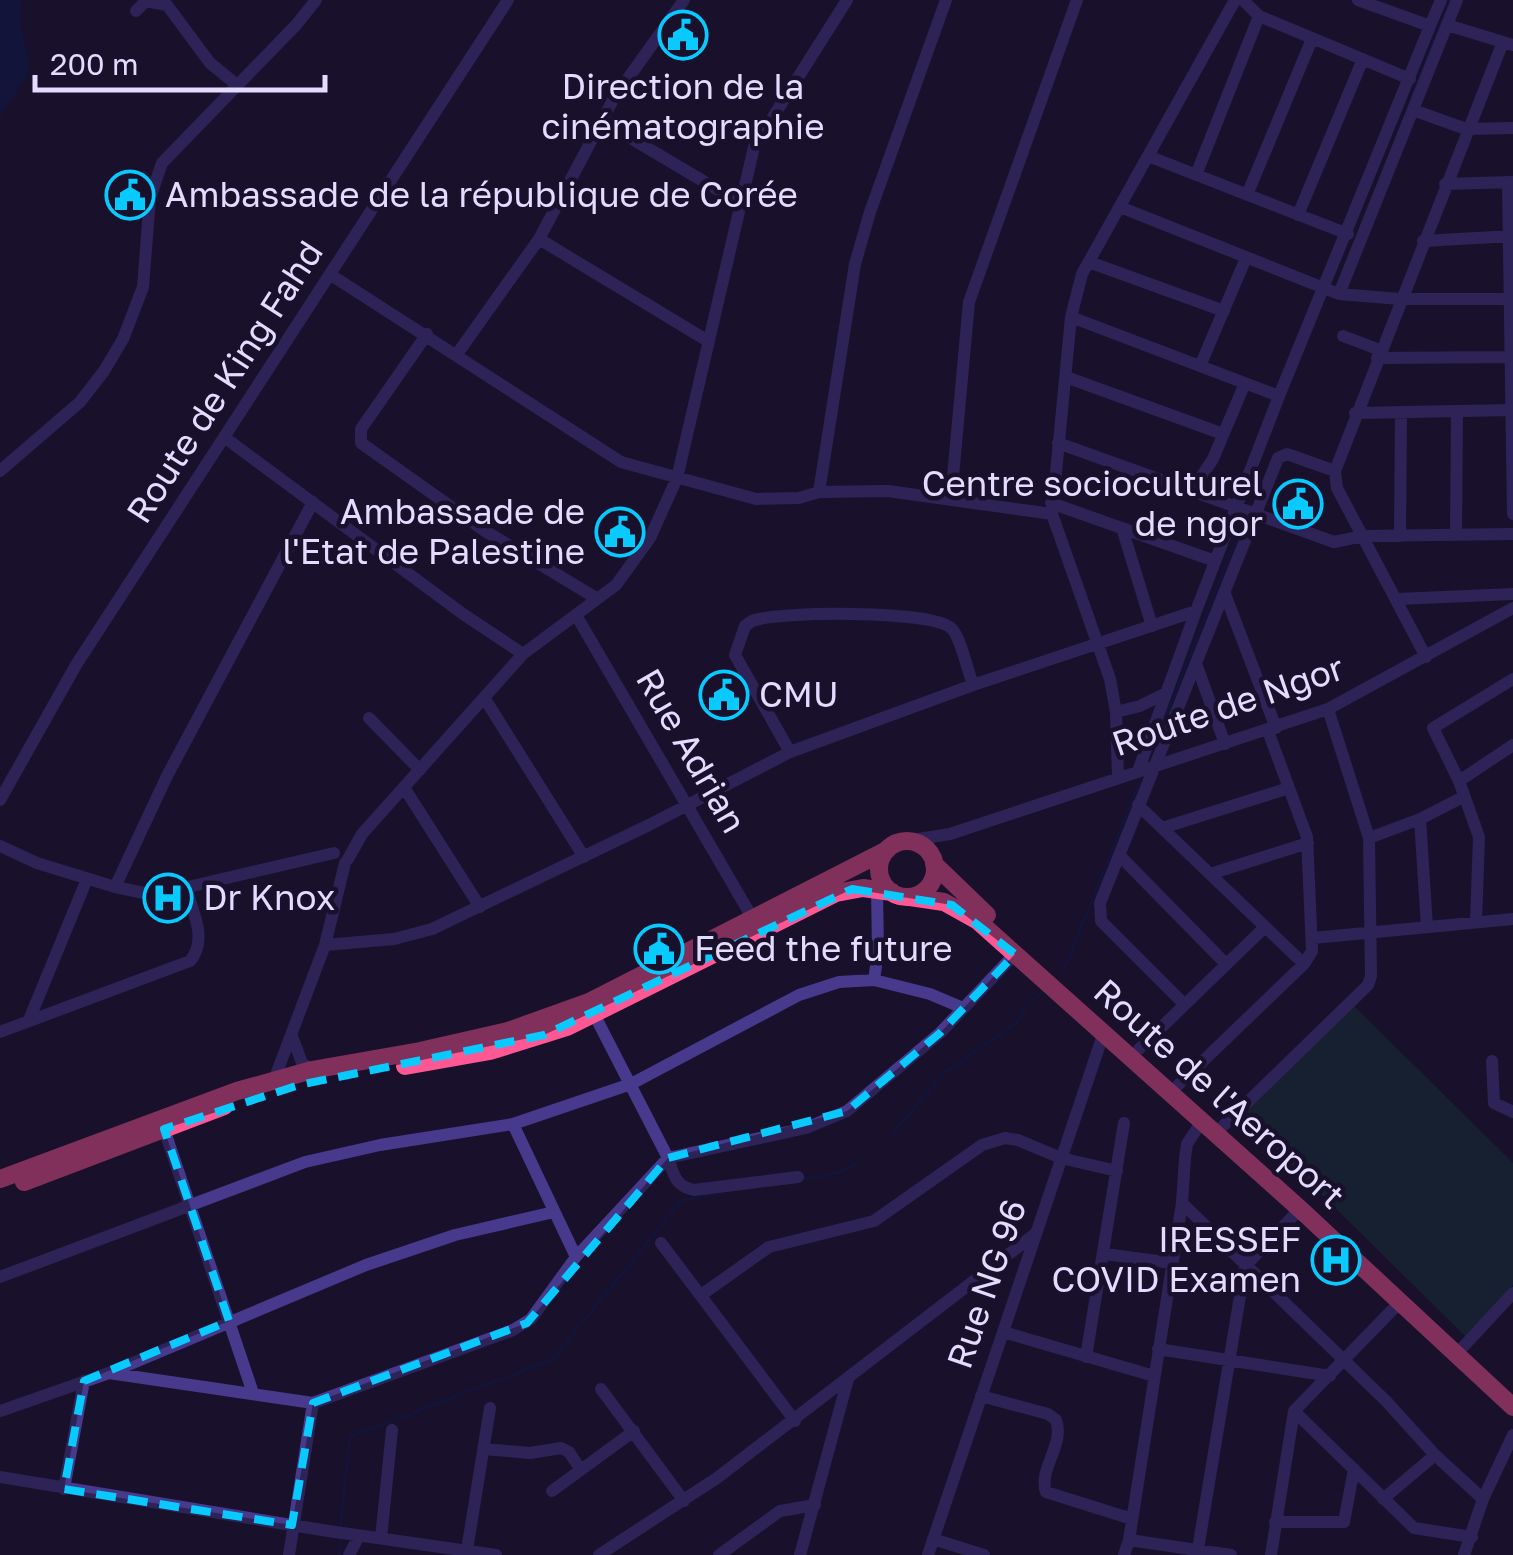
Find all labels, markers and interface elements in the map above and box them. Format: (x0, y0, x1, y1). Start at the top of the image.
public building icon: Direction de la cinématographie (657, 9, 709, 61)
scale bar (35, 30, 325, 92)
text: 200 m (50, 46, 139, 82)
place label: Direction de la cinématographie (541, 65, 825, 147)
public building icon: Ambassade de la république de Corée (104, 169, 156, 221)
place label: Ambassade de la république de Corée (165, 173, 798, 215)
street label: Route de King Fahd (117, 233, 331, 530)
place label: Centre socioculturel de ngor (922, 462, 1263, 544)
public building icon: Centre socioculturel de ngor (1272, 478, 1324, 530)
place label: Ambassade de l'Etat de Palestine (282, 490, 585, 572)
public building icon: Ambassade de l'Etat de Palestine (594, 506, 646, 558)
street label: Route de Ngor (1106, 646, 1349, 764)
street label: Rue Adrian (628, 661, 756, 840)
public building icon: CMU (698, 669, 750, 721)
place label: CMU (759, 673, 838, 715)
hospital icon: Dr Knox (142, 872, 194, 924)
place label: Dr Knox (203, 876, 335, 918)
public building icon: Feed the future (633, 923, 685, 975)
place label: Feed the future (694, 927, 953, 969)
street label: Route de l'Aeroport (1086, 970, 1354, 1217)
street label: Rue NG 96 (938, 1194, 1035, 1374)
place label: IRESSEF COVID Examen (1051, 1218, 1301, 1300)
hospital icon: IRESSEF COVID Examen (1310, 1234, 1362, 1286)

